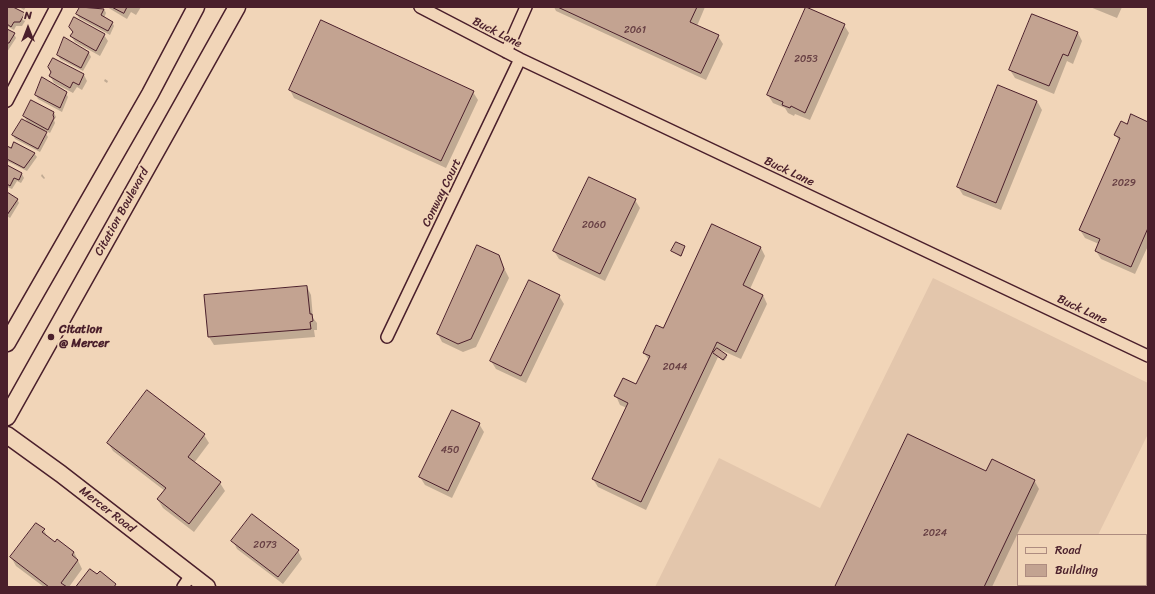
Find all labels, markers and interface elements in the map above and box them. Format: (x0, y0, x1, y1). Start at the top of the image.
text: N (24, 6, 32, 25)
north arrow (8, 8, 48, 48)
street label: Buck Lane (470, 14, 524, 52)
house number: 2061 (624, 24, 646, 36)
house number: 2053 (794, 53, 818, 65)
street label: Buck Lane (762, 154, 816, 190)
street label: Conway Court (419, 157, 465, 229)
street label: Citation Boulevard (92, 165, 152, 259)
house number: 2029 (1112, 177, 1136, 189)
house number: 2060 (582, 219, 606, 231)
street label: Buck Lane (1055, 292, 1109, 328)
place label: Citation @ Mercer (59, 323, 109, 351)
marker: Citation @ Mercer (46, 332, 56, 342)
house number: 2044 (663, 361, 687, 373)
house number: 450 (441, 444, 459, 456)
street label: Mercer Road (76, 484, 138, 536)
house number: 2024 (923, 527, 947, 539)
legend (1017, 534, 1147, 586)
house number: 2073 (253, 539, 277, 551)
text: Road (1055, 539, 1081, 561)
text: Building (1055, 559, 1098, 581)

